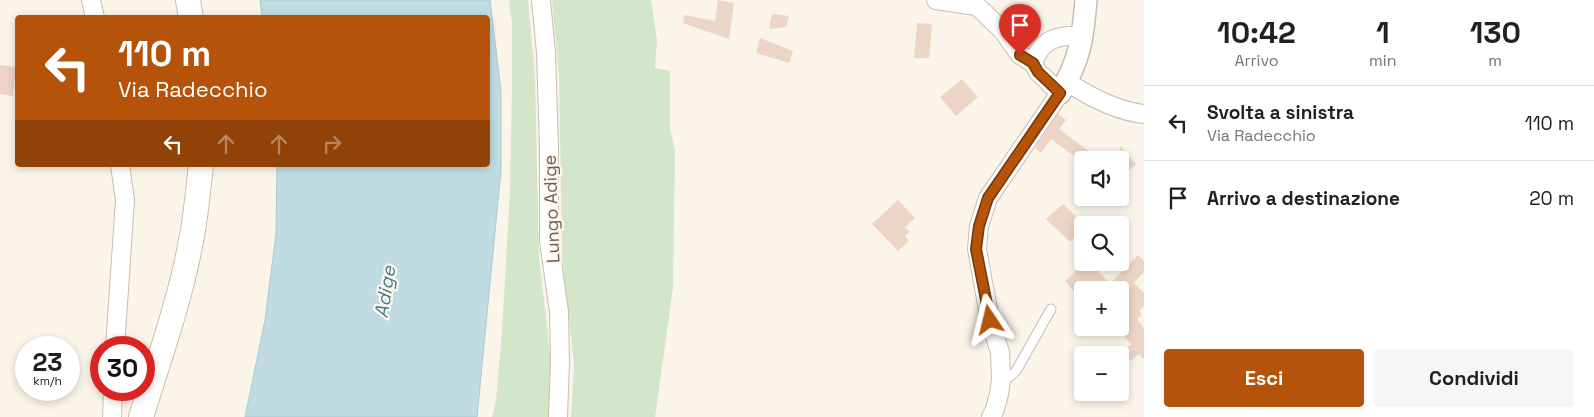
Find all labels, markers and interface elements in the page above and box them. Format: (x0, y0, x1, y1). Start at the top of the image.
pin (999, 4, 1041, 55)
icon: arrive (1006, 11, 1034, 39)
text: 10:42 (1217, 13, 1296, 52)
text: 1 (1376, 13, 1390, 52)
text: 130 (1470, 13, 1521, 52)
text: 110 m (118, 32, 211, 76)
icon: left (35, 35, 100, 100)
text: Arrivo (1234, 50, 1279, 71)
text: min (1369, 50, 1397, 71)
text: m (1488, 50, 1502, 71)
text: Via Radecchio (118, 75, 268, 103)
text: Svolta a sinistra (1207, 100, 1354, 125)
icon: left (1164, 109, 1192, 137)
text: 110 m (1525, 111, 1574, 136)
text: Via Radecchio (1207, 125, 1316, 146)
icon: left (159, 130, 187, 158)
icon: ahead (212, 130, 240, 158)
icon: ahead (265, 130, 293, 158)
icon: right (318, 130, 346, 158)
map controls (1074, 151, 1129, 401)
button: sound (1074, 151, 1129, 206)
street label: Lungo Adige (538, 154, 564, 264)
icon: arrive (1164, 184, 1192, 212)
text: Arrivo a destinazione (1207, 186, 1400, 211)
text: 20 m (1529, 186, 1574, 211)
button: search (1074, 216, 1129, 271)
water label: Adige (369, 263, 402, 320)
button: + (1074, 281, 1129, 336)
position arrow (963, 293, 1015, 345)
speed limit sign: 30 (90, 336, 155, 401)
text: 23 (32, 346, 63, 378)
button: − (1074, 346, 1129, 401)
button: Esci (1164, 349, 1364, 407)
button: Condividi (1374, 349, 1574, 407)
text: km/h (33, 373, 62, 389)

